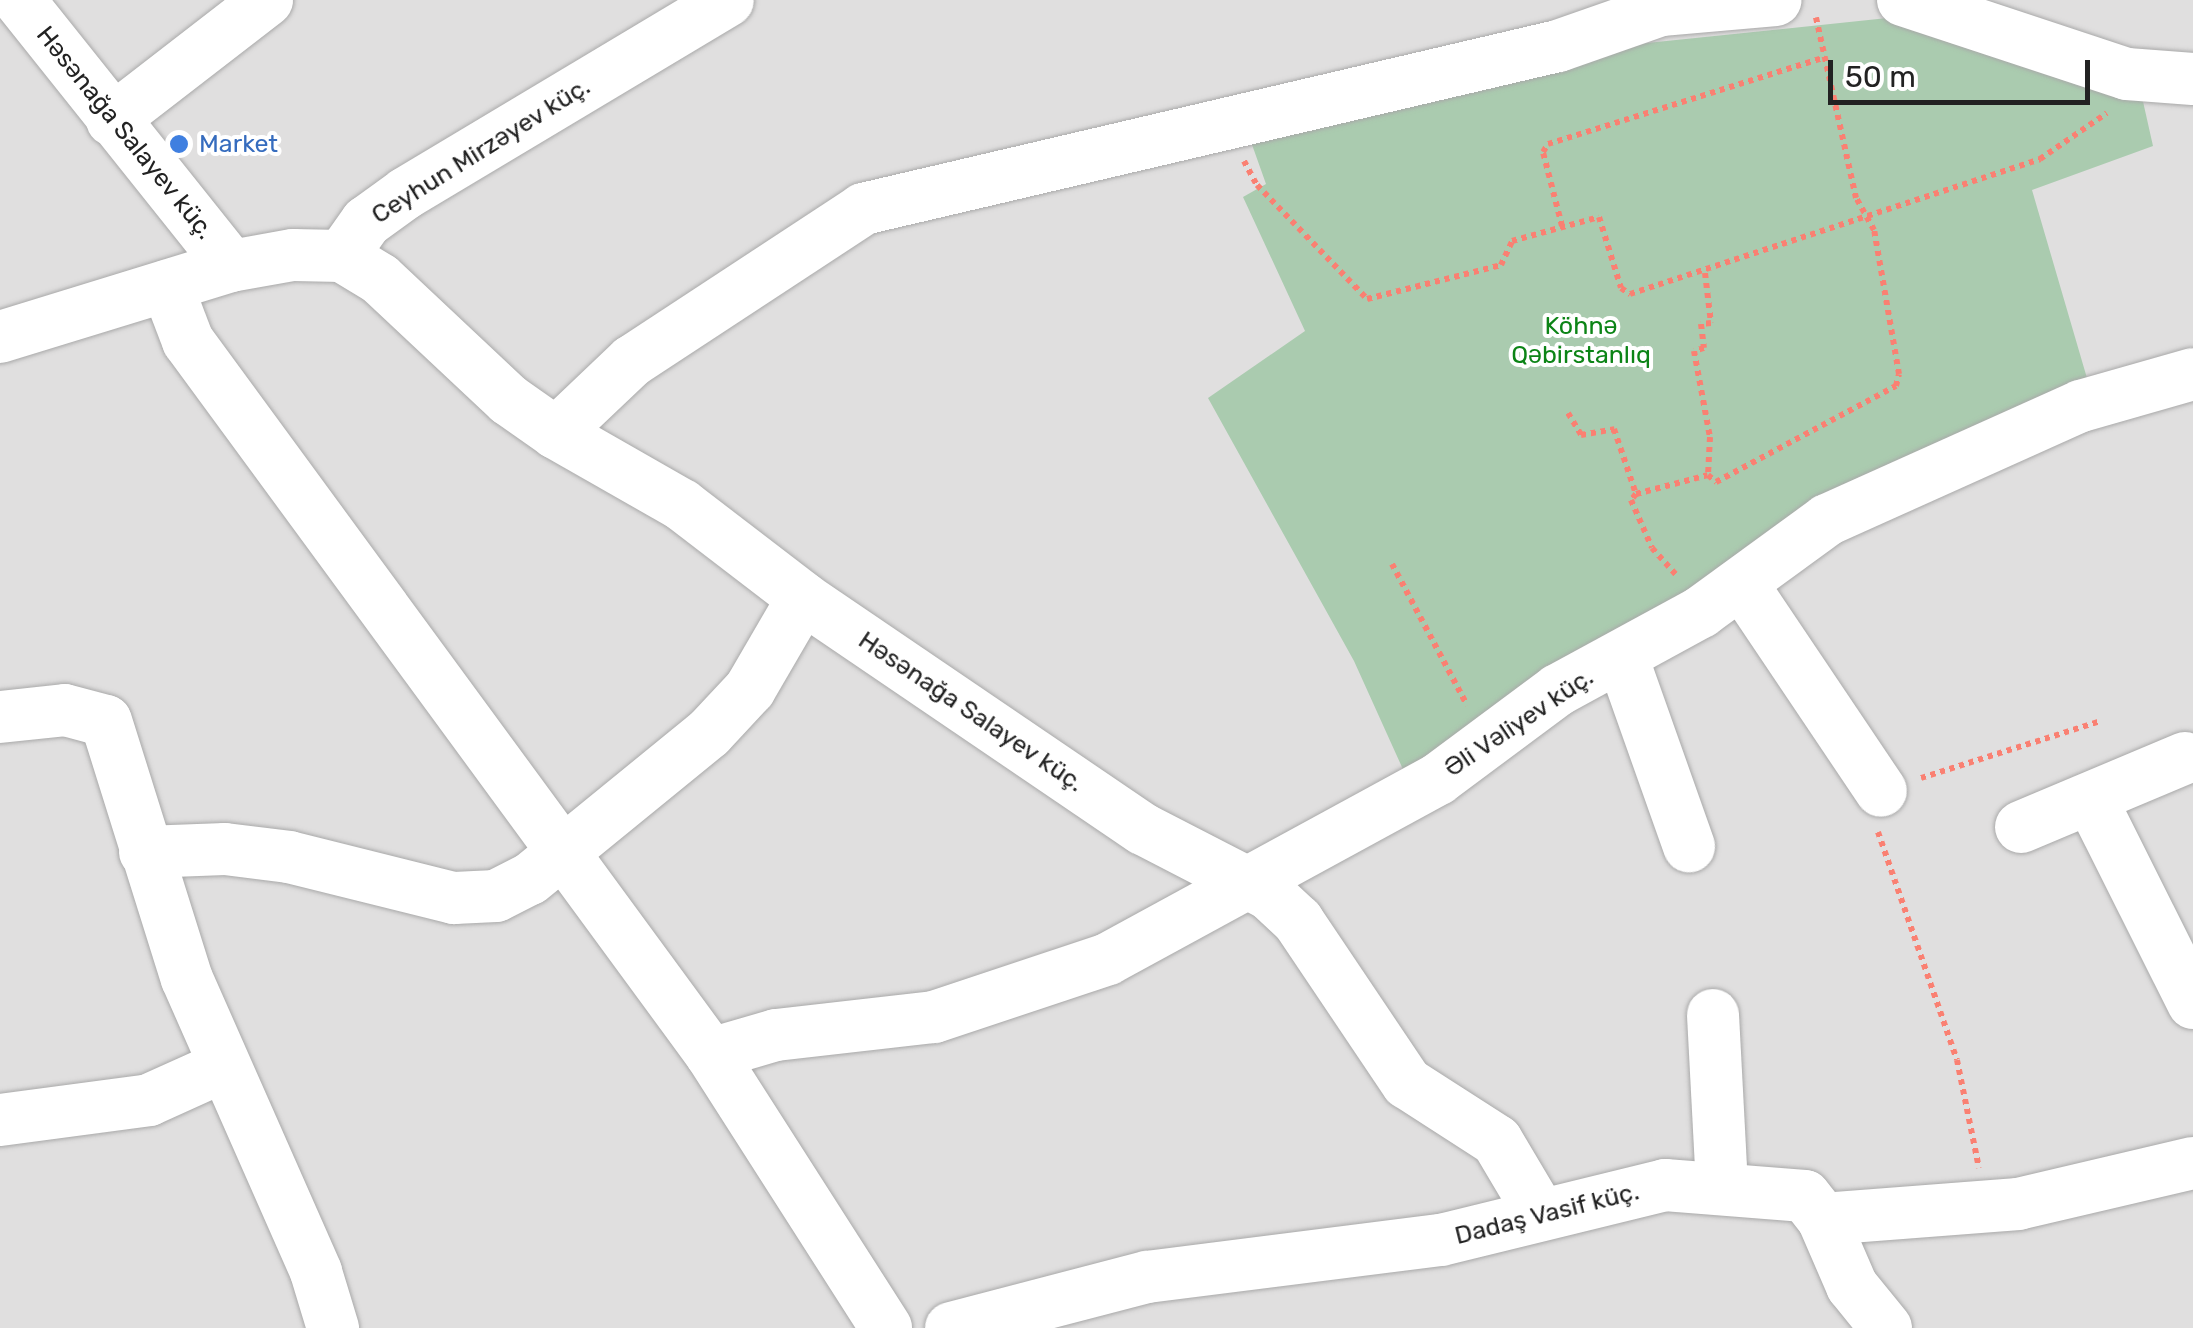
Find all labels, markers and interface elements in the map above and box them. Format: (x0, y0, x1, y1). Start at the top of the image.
street label: Həsənağa Salayev küç. (30, 20, 220, 246)
scale bar (1833, 40, 2096, 102)
text: 50 m (1845, 59, 1916, 95)
street label: Ceyhun Mirzəyev küç. (366, 71, 596, 231)
place label: Market (199, 129, 278, 159)
marker: Market (168, 133, 190, 155)
park label: Köhnə Qəbirstanlıq (1511, 312, 1651, 371)
street label: Həsənağa Salayev küç. (852, 625, 1090, 799)
street label: Əli Vəliyev küç. (1438, 662, 1600, 784)
street label: Dadaş Vasif küç. (1451, 1176, 1643, 1252)

